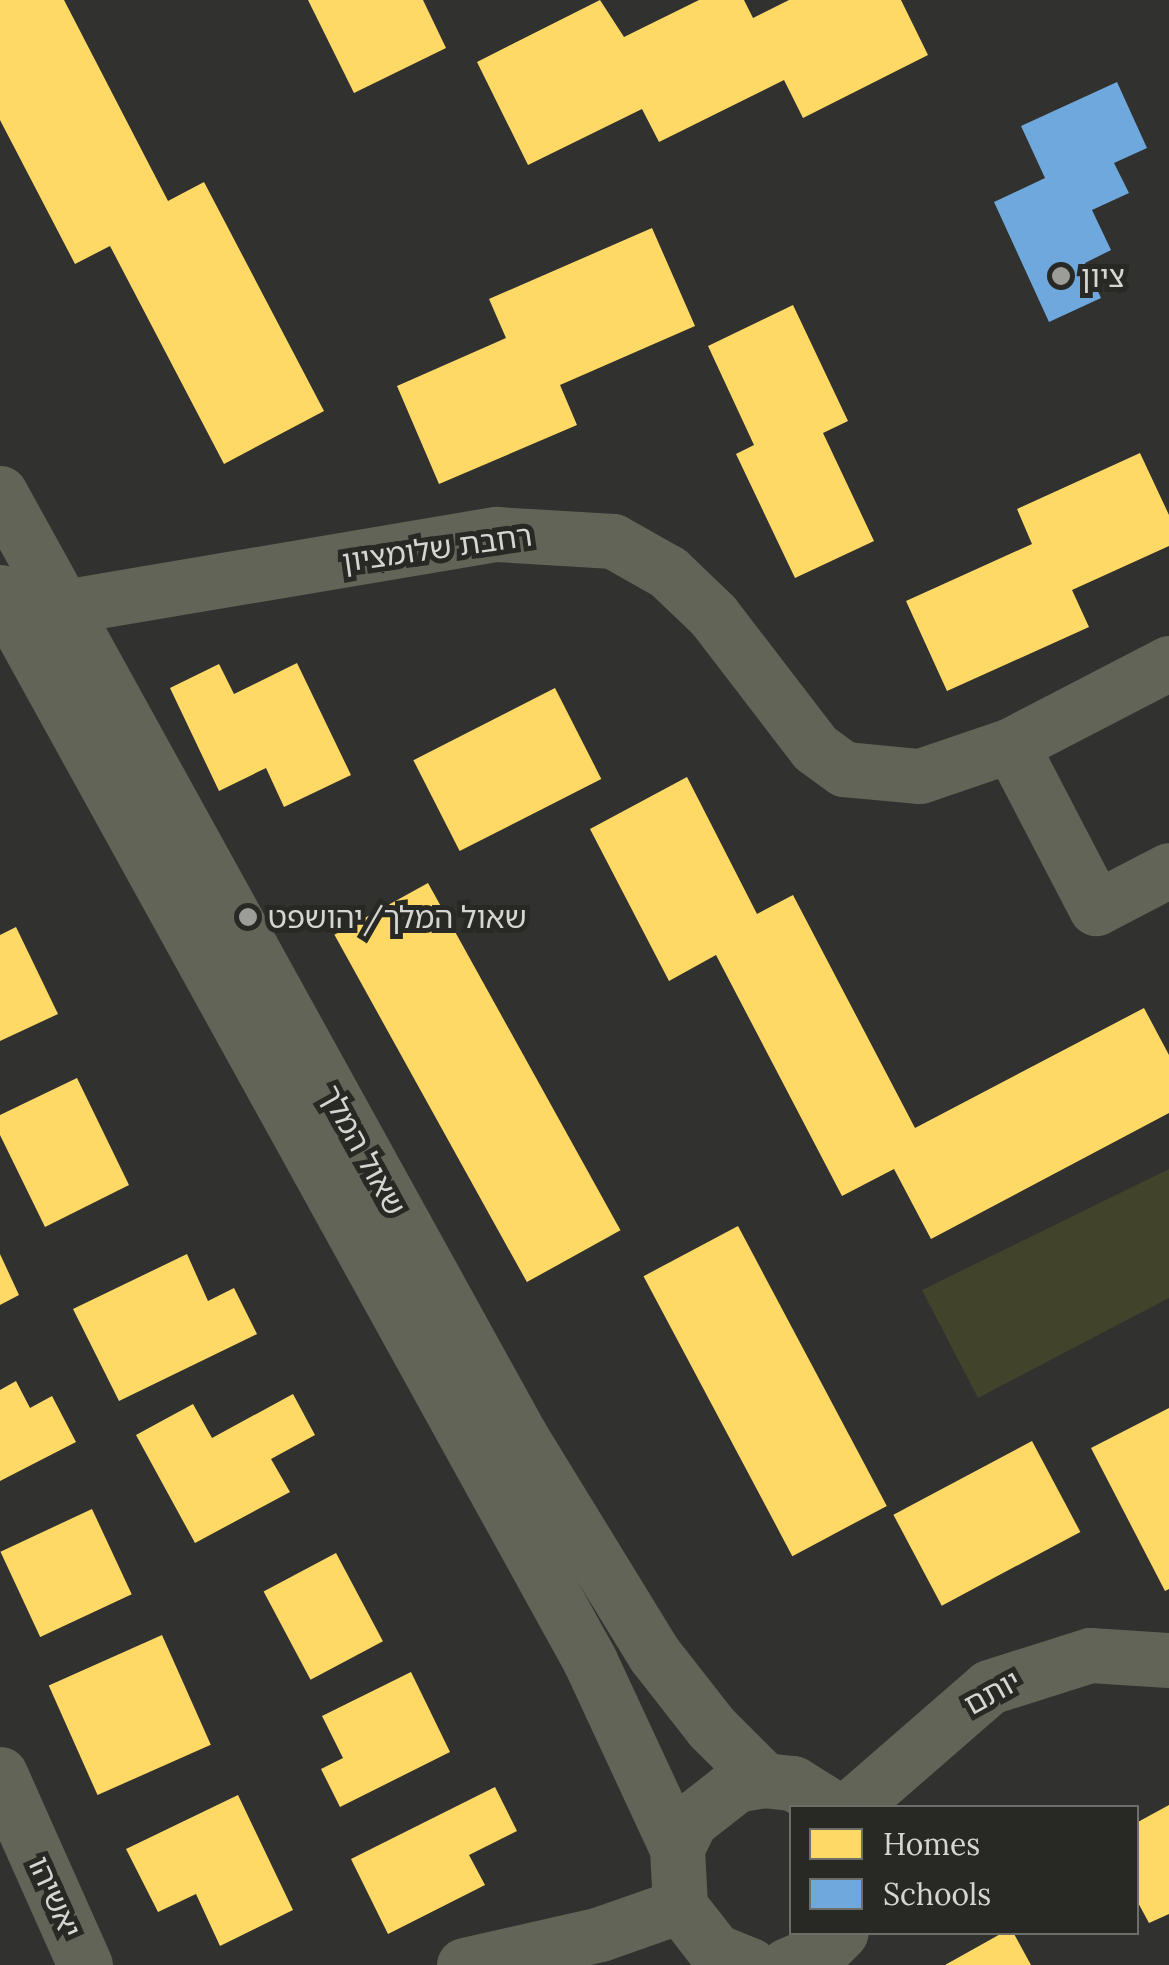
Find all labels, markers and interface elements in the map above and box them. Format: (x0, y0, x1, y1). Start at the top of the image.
place label: ציון (1081, 258, 1125, 294)
marker: ציון (1050, 265, 1072, 287)
street label: רחבת שלומציון (340, 517, 534, 579)
place label: שאול המלך/יהושפט (268, 899, 527, 935)
marker: שאול המלך/יהושפט (237, 906, 259, 928)
street label: שאול המלך (313, 1079, 413, 1221)
street label: יותם (957, 1662, 1027, 1722)
legend (789, 1805, 1139, 1935)
text: Homes (883, 1825, 980, 1863)
street label: יאשיהו (21, 1851, 89, 1943)
text: Schools (883, 1875, 991, 1913)

